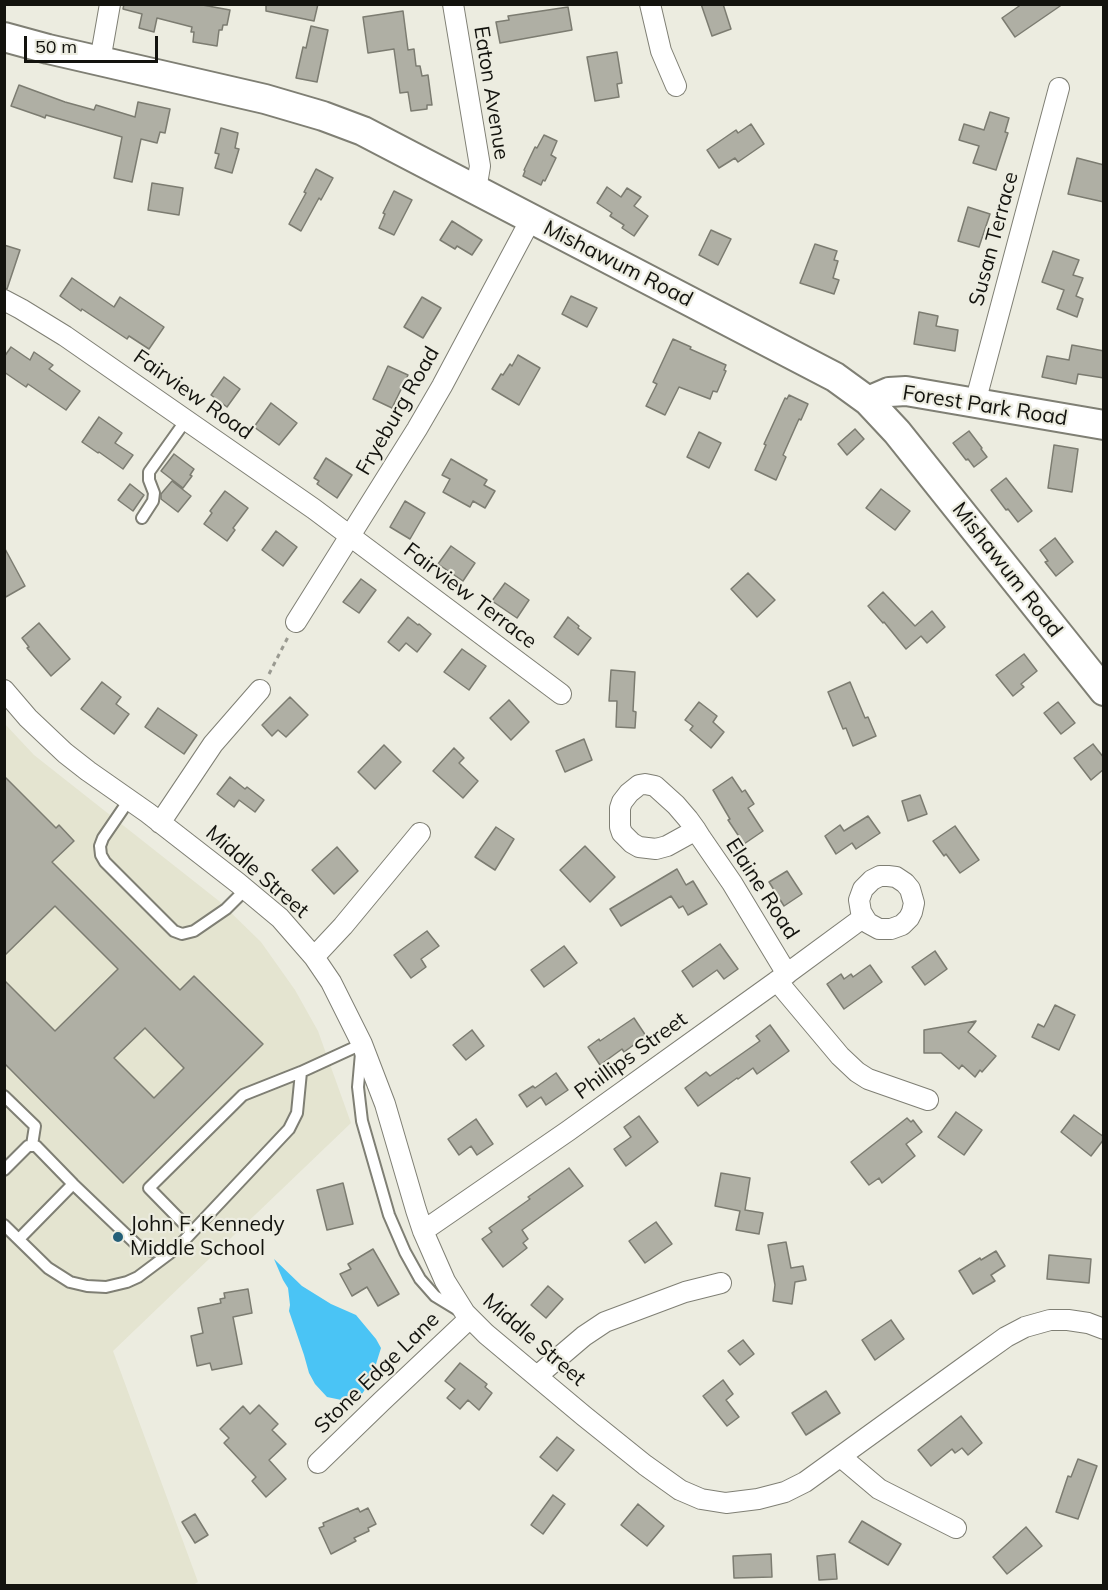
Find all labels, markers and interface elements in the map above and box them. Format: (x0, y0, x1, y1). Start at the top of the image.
scale bar (27, 24, 160, 62)
street label: Eaton Avenue (468, 24, 514, 162)
text: 50 m (35, 35, 77, 58)
street label: Susan Terrace (964, 169, 1024, 309)
street label: Mishawum Road (539, 216, 697, 312)
street label: Fryeburg Road (351, 342, 445, 480)
street label: Fairview Road (128, 345, 258, 445)
street label: Forest Park Road (901, 381, 1069, 431)
street label: Mishawum Road (947, 498, 1067, 642)
street label: Fairview Terrace (398, 538, 542, 654)
street label: Middle Street (200, 820, 314, 924)
street label: Elaine Road (720, 834, 804, 944)
street label: Phillips Street (570, 1007, 692, 1105)
place label: John F. Kennedy Middle School (130, 1212, 285, 1262)
marker: John F. Kennedy Middle School (111, 1230, 125, 1244)
street label: Middle Street (477, 1288, 591, 1392)
street label: Stone Edge Lane (309, 1307, 445, 1439)

